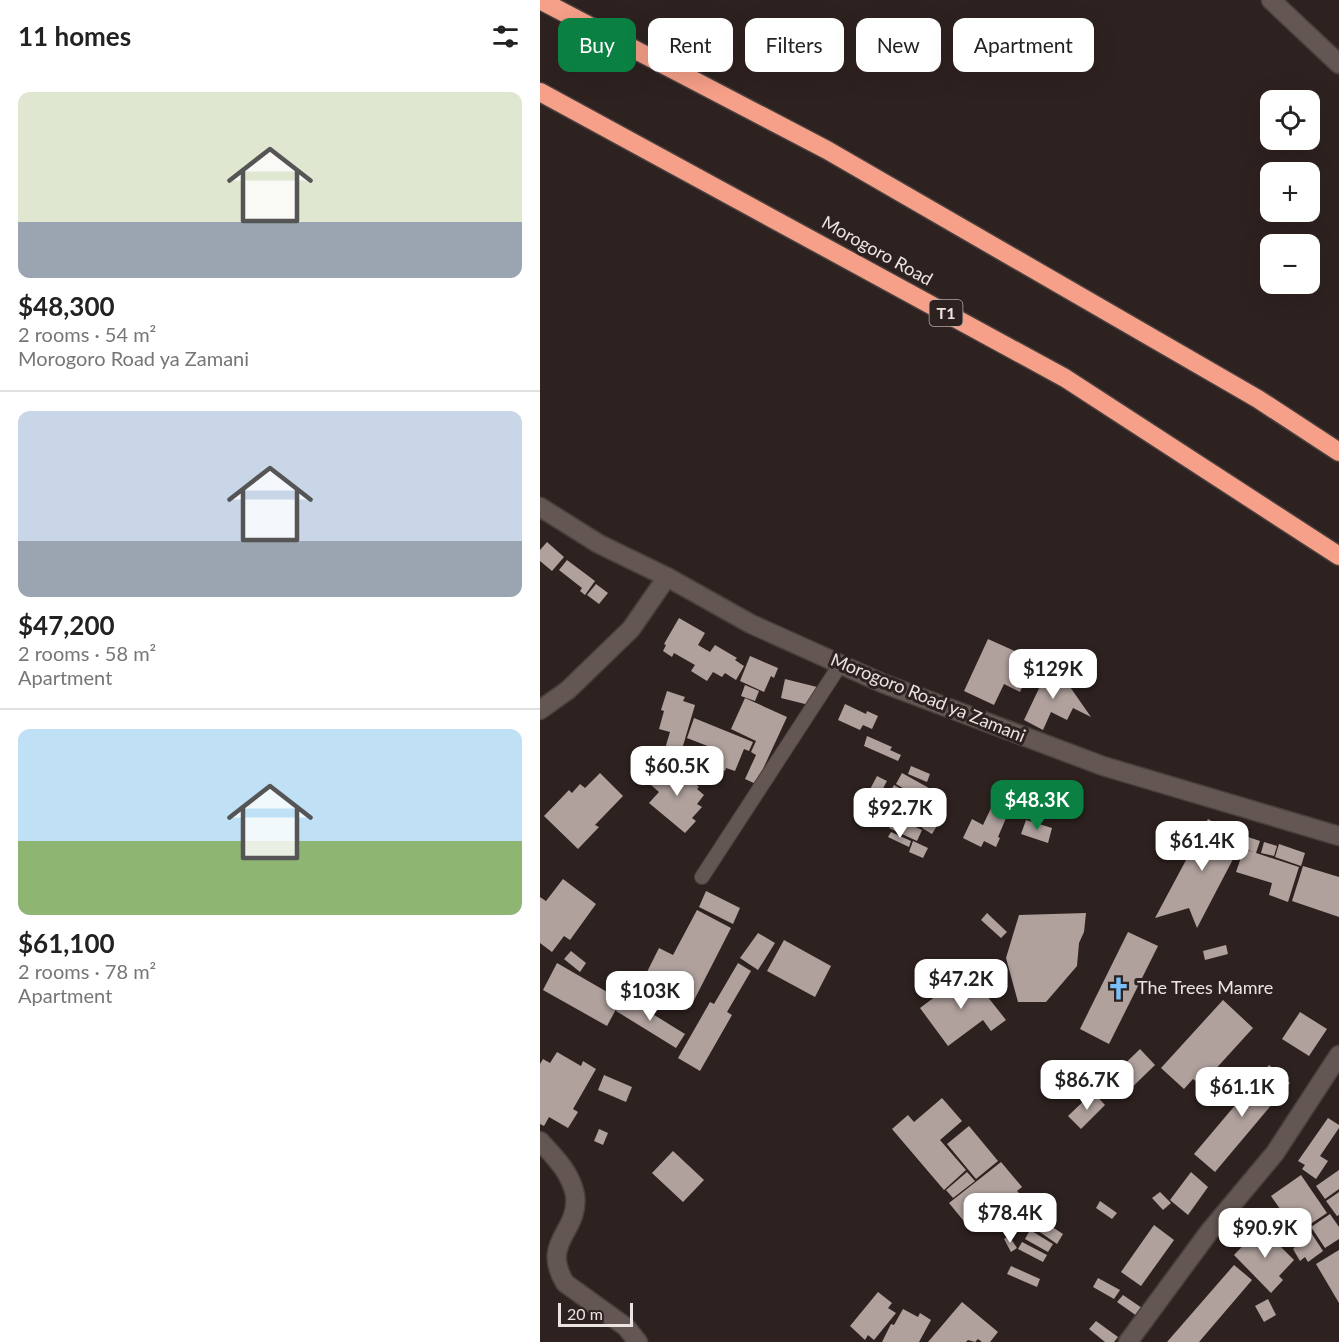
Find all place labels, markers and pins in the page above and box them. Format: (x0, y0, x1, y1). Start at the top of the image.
pin: $129K (1011, 649, 1095, 700)
pin: $60.5K (628, 746, 726, 797)
pin: $48.3K (988, 780, 1086, 831)
pin: $92.7K (851, 788, 949, 839)
pin: $61.4K (1153, 821, 1251, 872)
pin: $47.2K (912, 959, 1010, 1010)
pin: $103K (608, 971, 692, 1022)
church icon: The Trees Mamre (1106, 975, 1132, 1001)
place label: The Trees Mamre (1137, 976, 1273, 998)
pin: $86.7K (1038, 1060, 1136, 1111)
pin: $61.1K (1193, 1067, 1291, 1118)
pin: $78.4K (961, 1193, 1059, 1244)
pin: $90.9K (1216, 1208, 1314, 1259)

